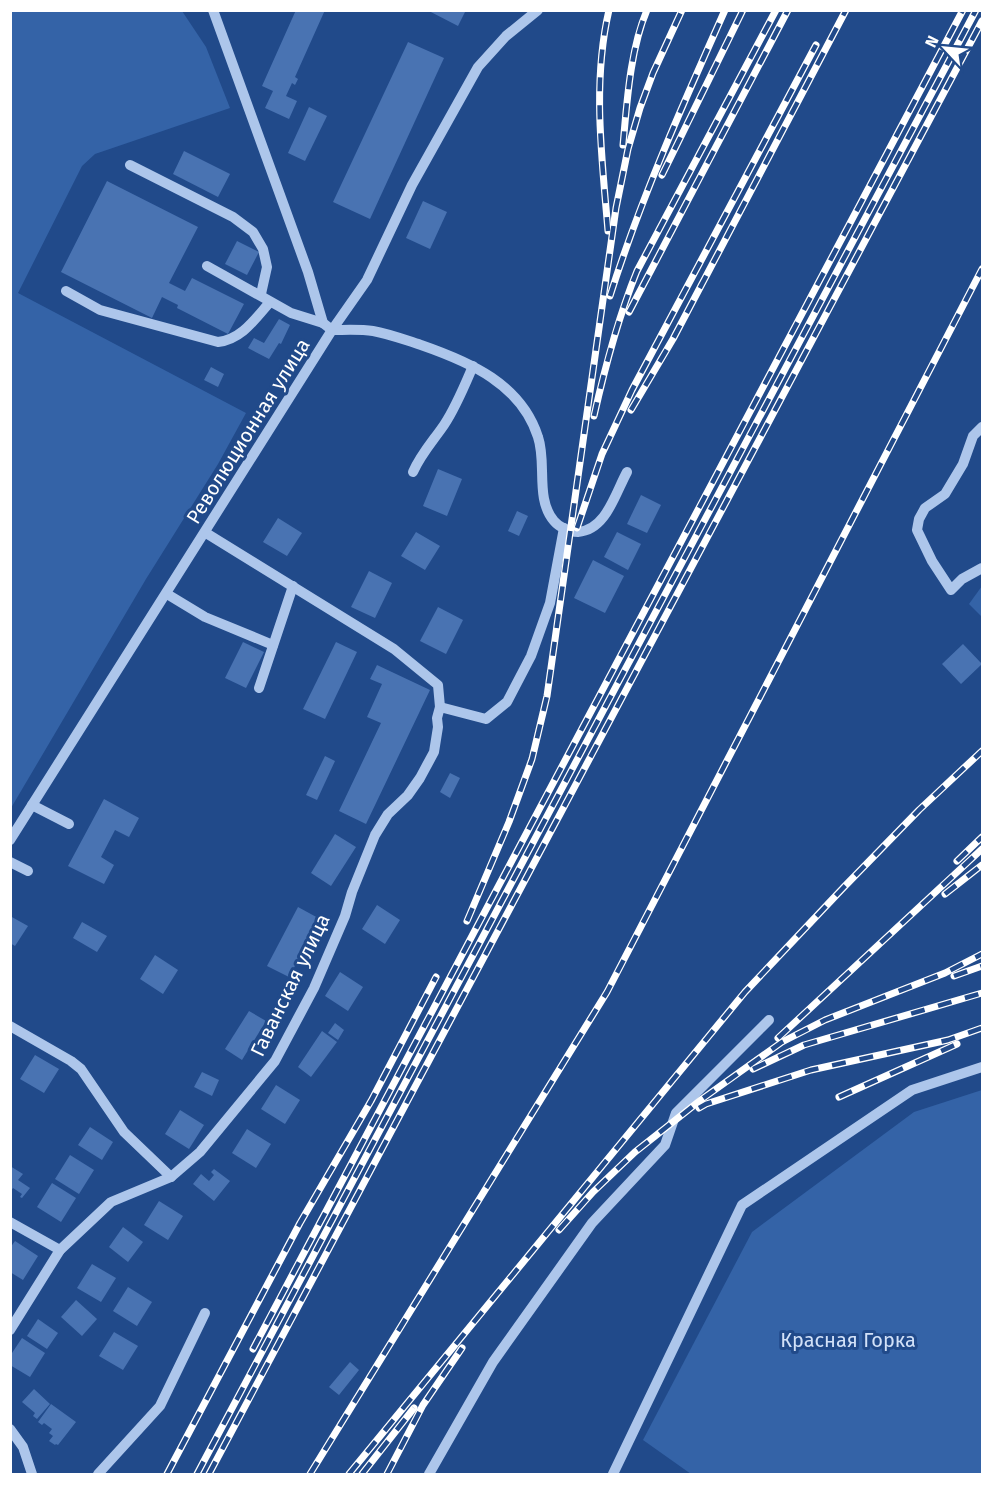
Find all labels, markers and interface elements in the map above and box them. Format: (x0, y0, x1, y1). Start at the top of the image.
north arrow (915, 18, 975, 78)
text: N (921, 33, 943, 51)
street label: Революционная улица (181, 334, 315, 528)
street label: Гаванская улица (245, 910, 335, 1060)
park label: Красная Горка (780, 1328, 916, 1352)

